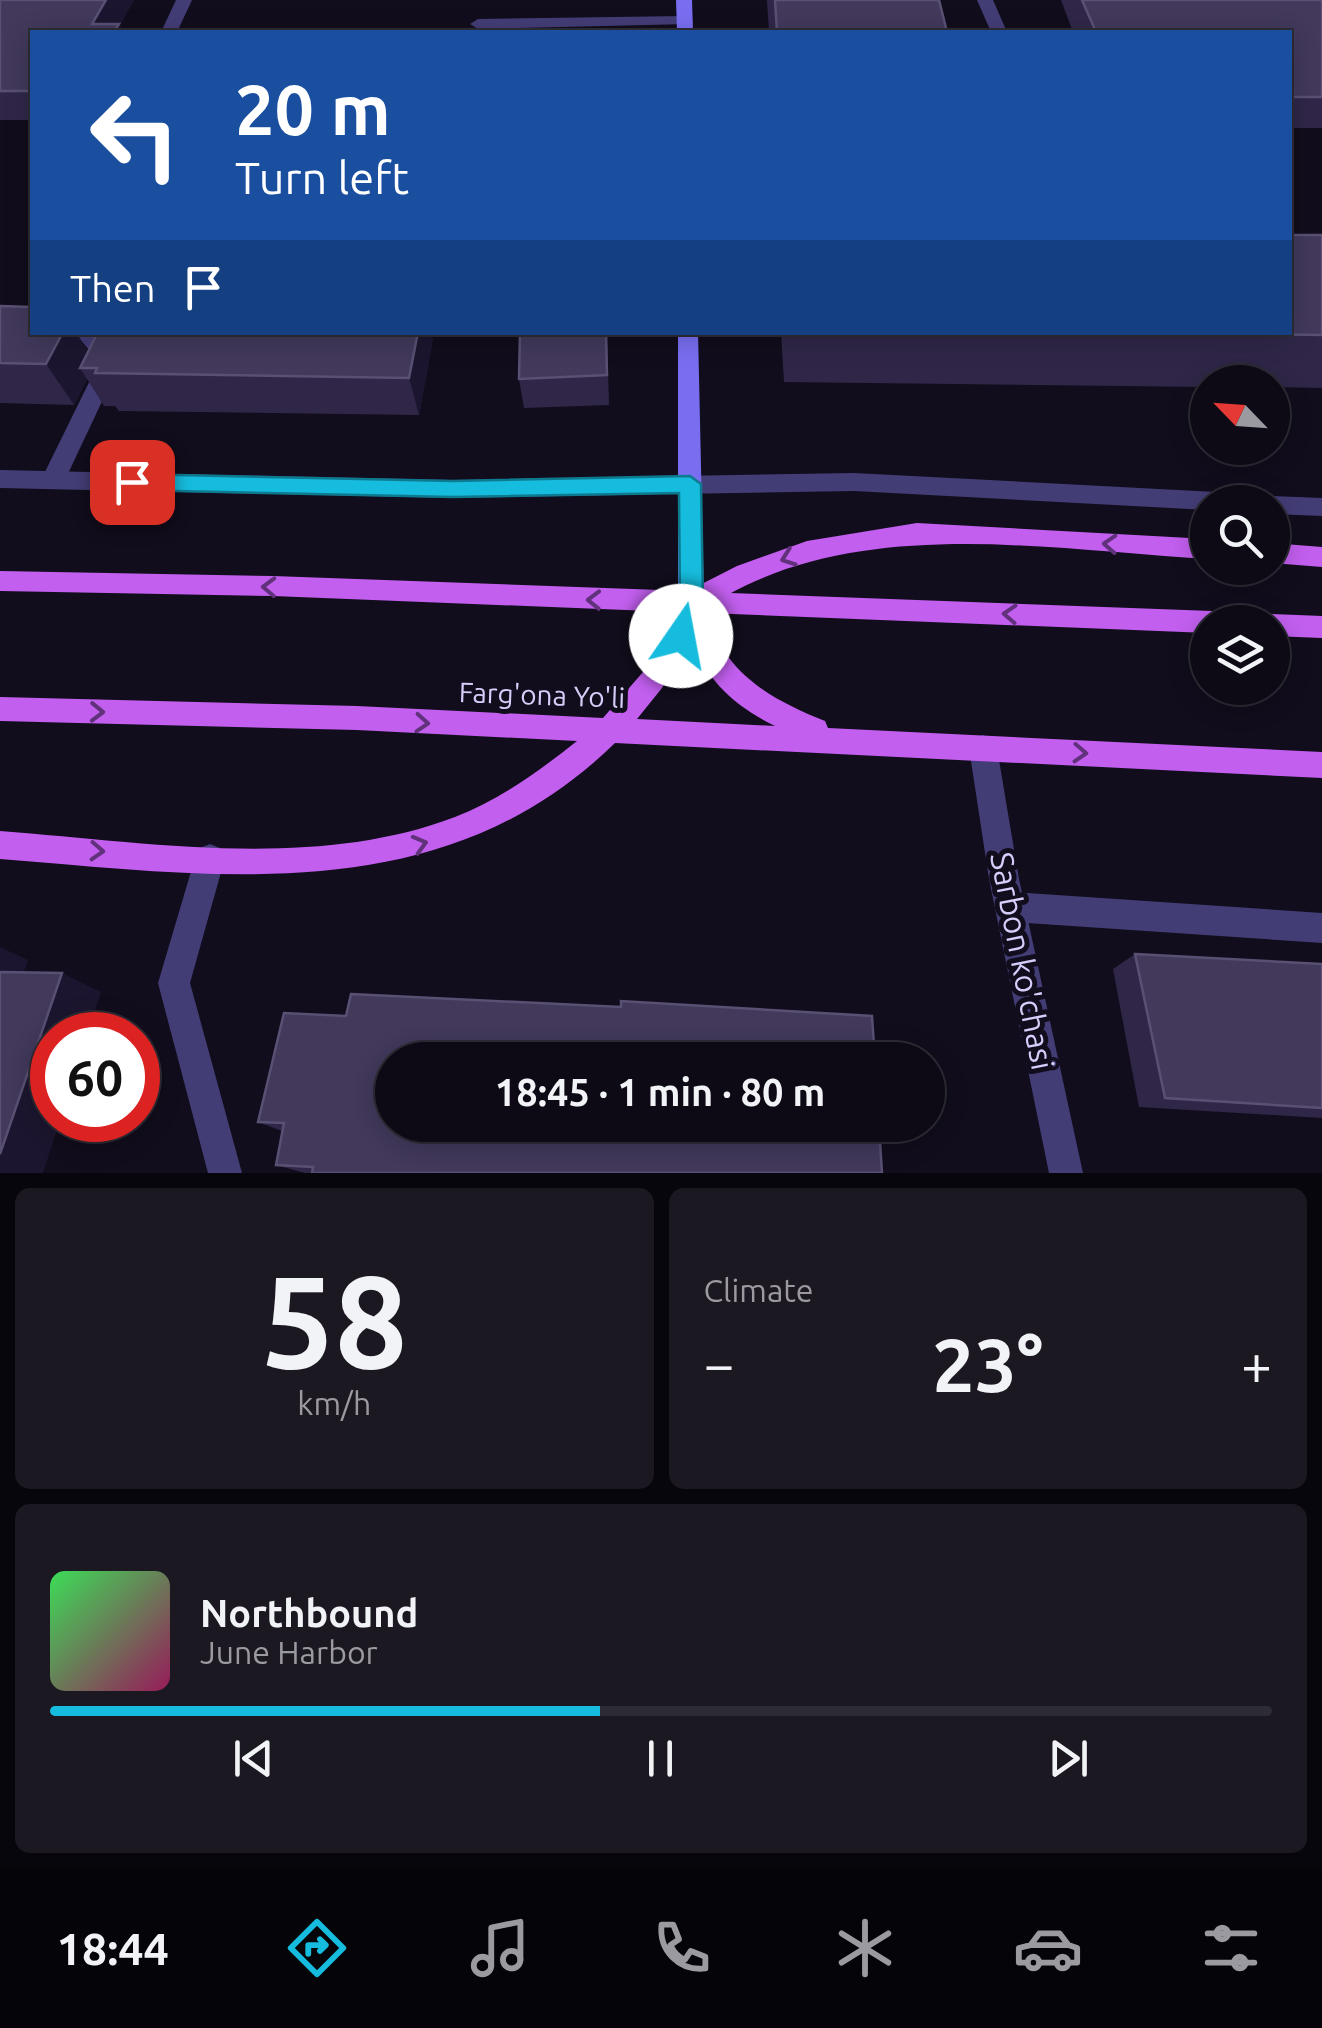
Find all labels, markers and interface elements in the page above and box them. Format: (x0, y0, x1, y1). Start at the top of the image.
icon: left (70, 70, 200, 200)
text: 20 m (235, 70, 391, 148)
text: Turn left (235, 152, 409, 203)
icon: arrive (176, 260, 231, 315)
text: Then (70, 267, 156, 309)
north arrow (1190, 365, 1290, 465)
map controls (1190, 365, 1290, 705)
pin (90, 440, 175, 525)
icon: arrive (105, 455, 160, 510)
button: search (1190, 485, 1290, 585)
one-way arrow (1102, 534, 1118, 555)
one-way arrow (781, 546, 798, 567)
one-way arrow (261, 576, 277, 597)
position arrow (629, 584, 733, 688)
one-way arrow (586, 589, 602, 610)
one-way arrow (1002, 603, 1018, 624)
button: layers (1190, 605, 1290, 705)
street label: Farg'ona Yo'li (458, 676, 626, 713)
one-way arrow (90, 701, 106, 722)
one-way arrow (415, 711, 431, 733)
one-way arrow (1073, 742, 1089, 763)
one-way arrow (411, 835, 428, 856)
one-way arrow (90, 840, 106, 861)
street label: Sarbon ko'chasi (984, 849, 1062, 1073)
speed limit sign: 60 (30, 1012, 160, 1142)
text: 18:45 · 1 min · 80 m (495, 1071, 825, 1113)
text: 58 (261, 1247, 408, 1393)
text: Climate (704, 1272, 814, 1308)
text: 23° (932, 1322, 1043, 1406)
text: − (704, 1333, 735, 1394)
text: + (1241, 1333, 1272, 1394)
text: km/h (297, 1385, 371, 1421)
text: Northbound (200, 1592, 418, 1634)
text: June Harbor (200, 1634, 378, 1670)
icon: previous (226, 1731, 281, 1786)
icon: pause (633, 1731, 688, 1786)
icon: next (1041, 1731, 1096, 1786)
icon: directions (282, 1913, 352, 1983)
icon: music (465, 1913, 535, 1983)
icon: phone (647, 1913, 717, 1983)
icon: climate (830, 1913, 900, 1983)
icon: car (1013, 1913, 1083, 1983)
icon: filters (1196, 1913, 1266, 1983)
text: 18:44 (56, 1923, 169, 1974)

